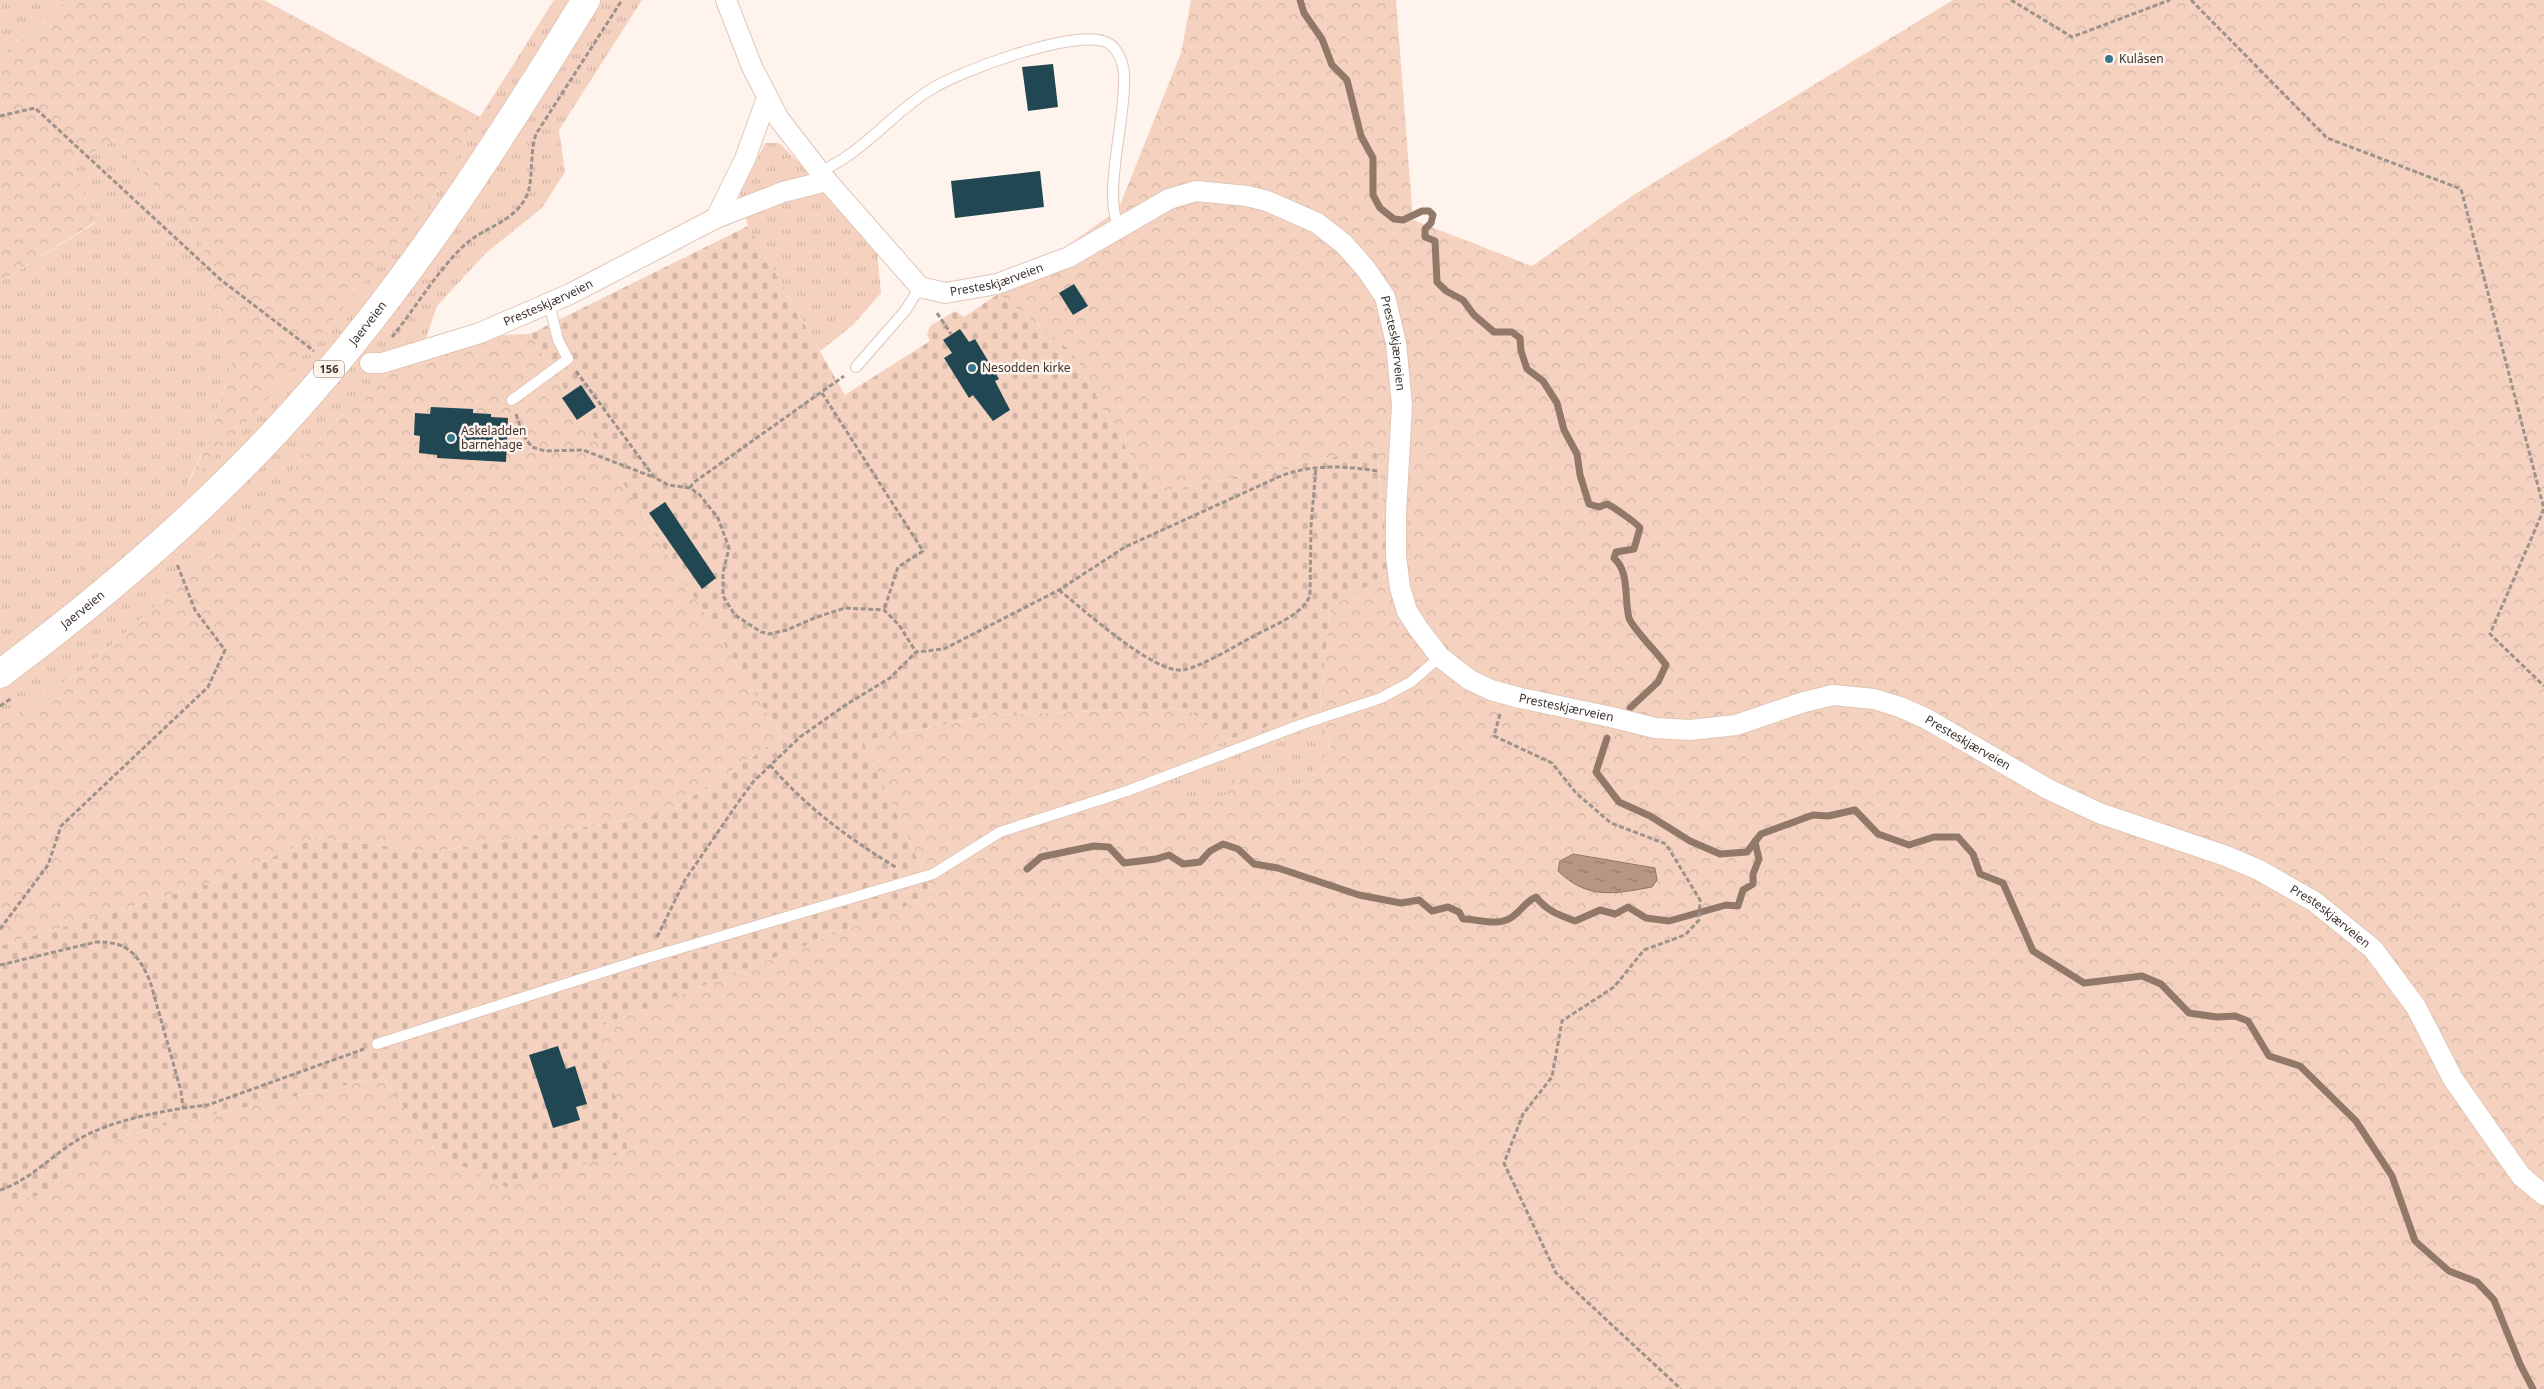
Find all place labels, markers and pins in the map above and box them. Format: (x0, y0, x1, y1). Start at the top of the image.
place label: Kulåsen (2119, 50, 2164, 67)
marker: Kulåsen (2103, 53, 2115, 65)
place label: Nesodden kirke (982, 359, 1071, 376)
marker: Nesodden kirke (966, 362, 978, 374)
place label: Askeladden barnehage (461, 422, 526, 453)
marker: Askeladden barnehage (445, 432, 457, 444)

